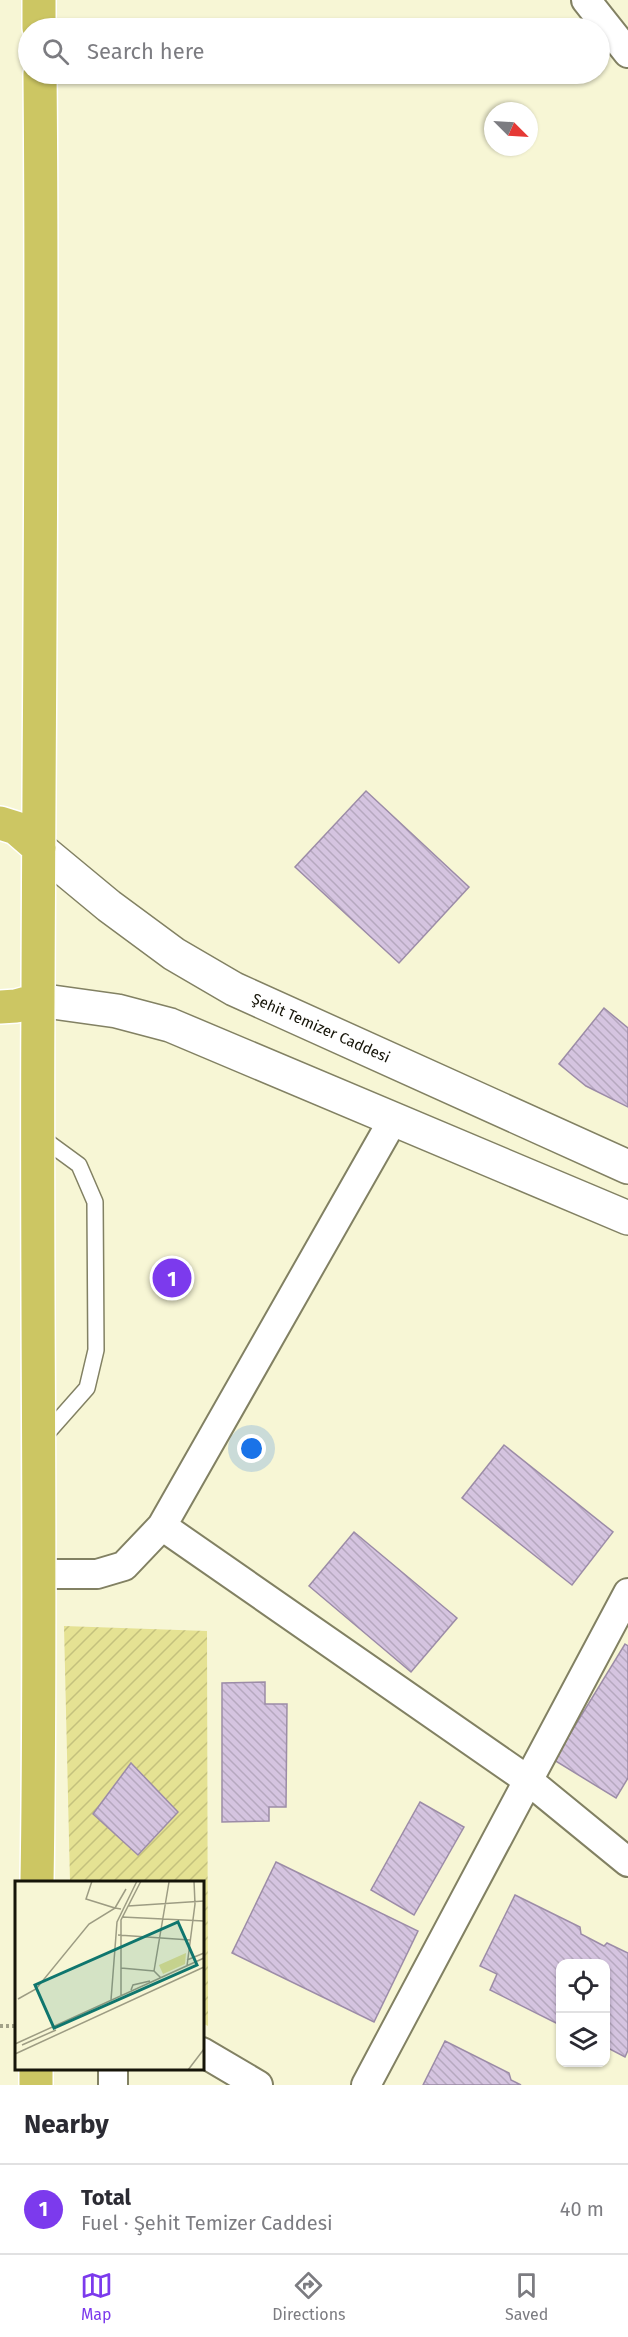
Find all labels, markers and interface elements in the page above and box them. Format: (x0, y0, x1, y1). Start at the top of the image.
search box (18, 18, 610, 84)
icon: search (39, 35, 72, 68)
text: Search here (87, 38, 205, 65)
north arrow (484, 102, 538, 156)
street label: Şehit Temizer Caddesi (249, 989, 393, 1067)
pin: 1 (152, 1256, 192, 1300)
your location (237, 1434, 266, 1463)
inset map (15, 1881, 204, 2070)
map controls (556, 1959, 610, 2067)
button: locate (556, 1959, 610, 2013)
button: layers (556, 2013, 610, 2067)
text: Nearby (24, 2109, 109, 2140)
text: Total (81, 2184, 131, 2211)
text: 1 (39, 2197, 48, 2221)
text: 40 m (560, 2197, 604, 2221)
text: Fuel · Şehit Temizer Caddesi (81, 2211, 333, 2235)
tab: Map (80, 2269, 113, 2324)
tab: Directions (272, 2269, 346, 2324)
tab: Saved (505, 2269, 548, 2324)

